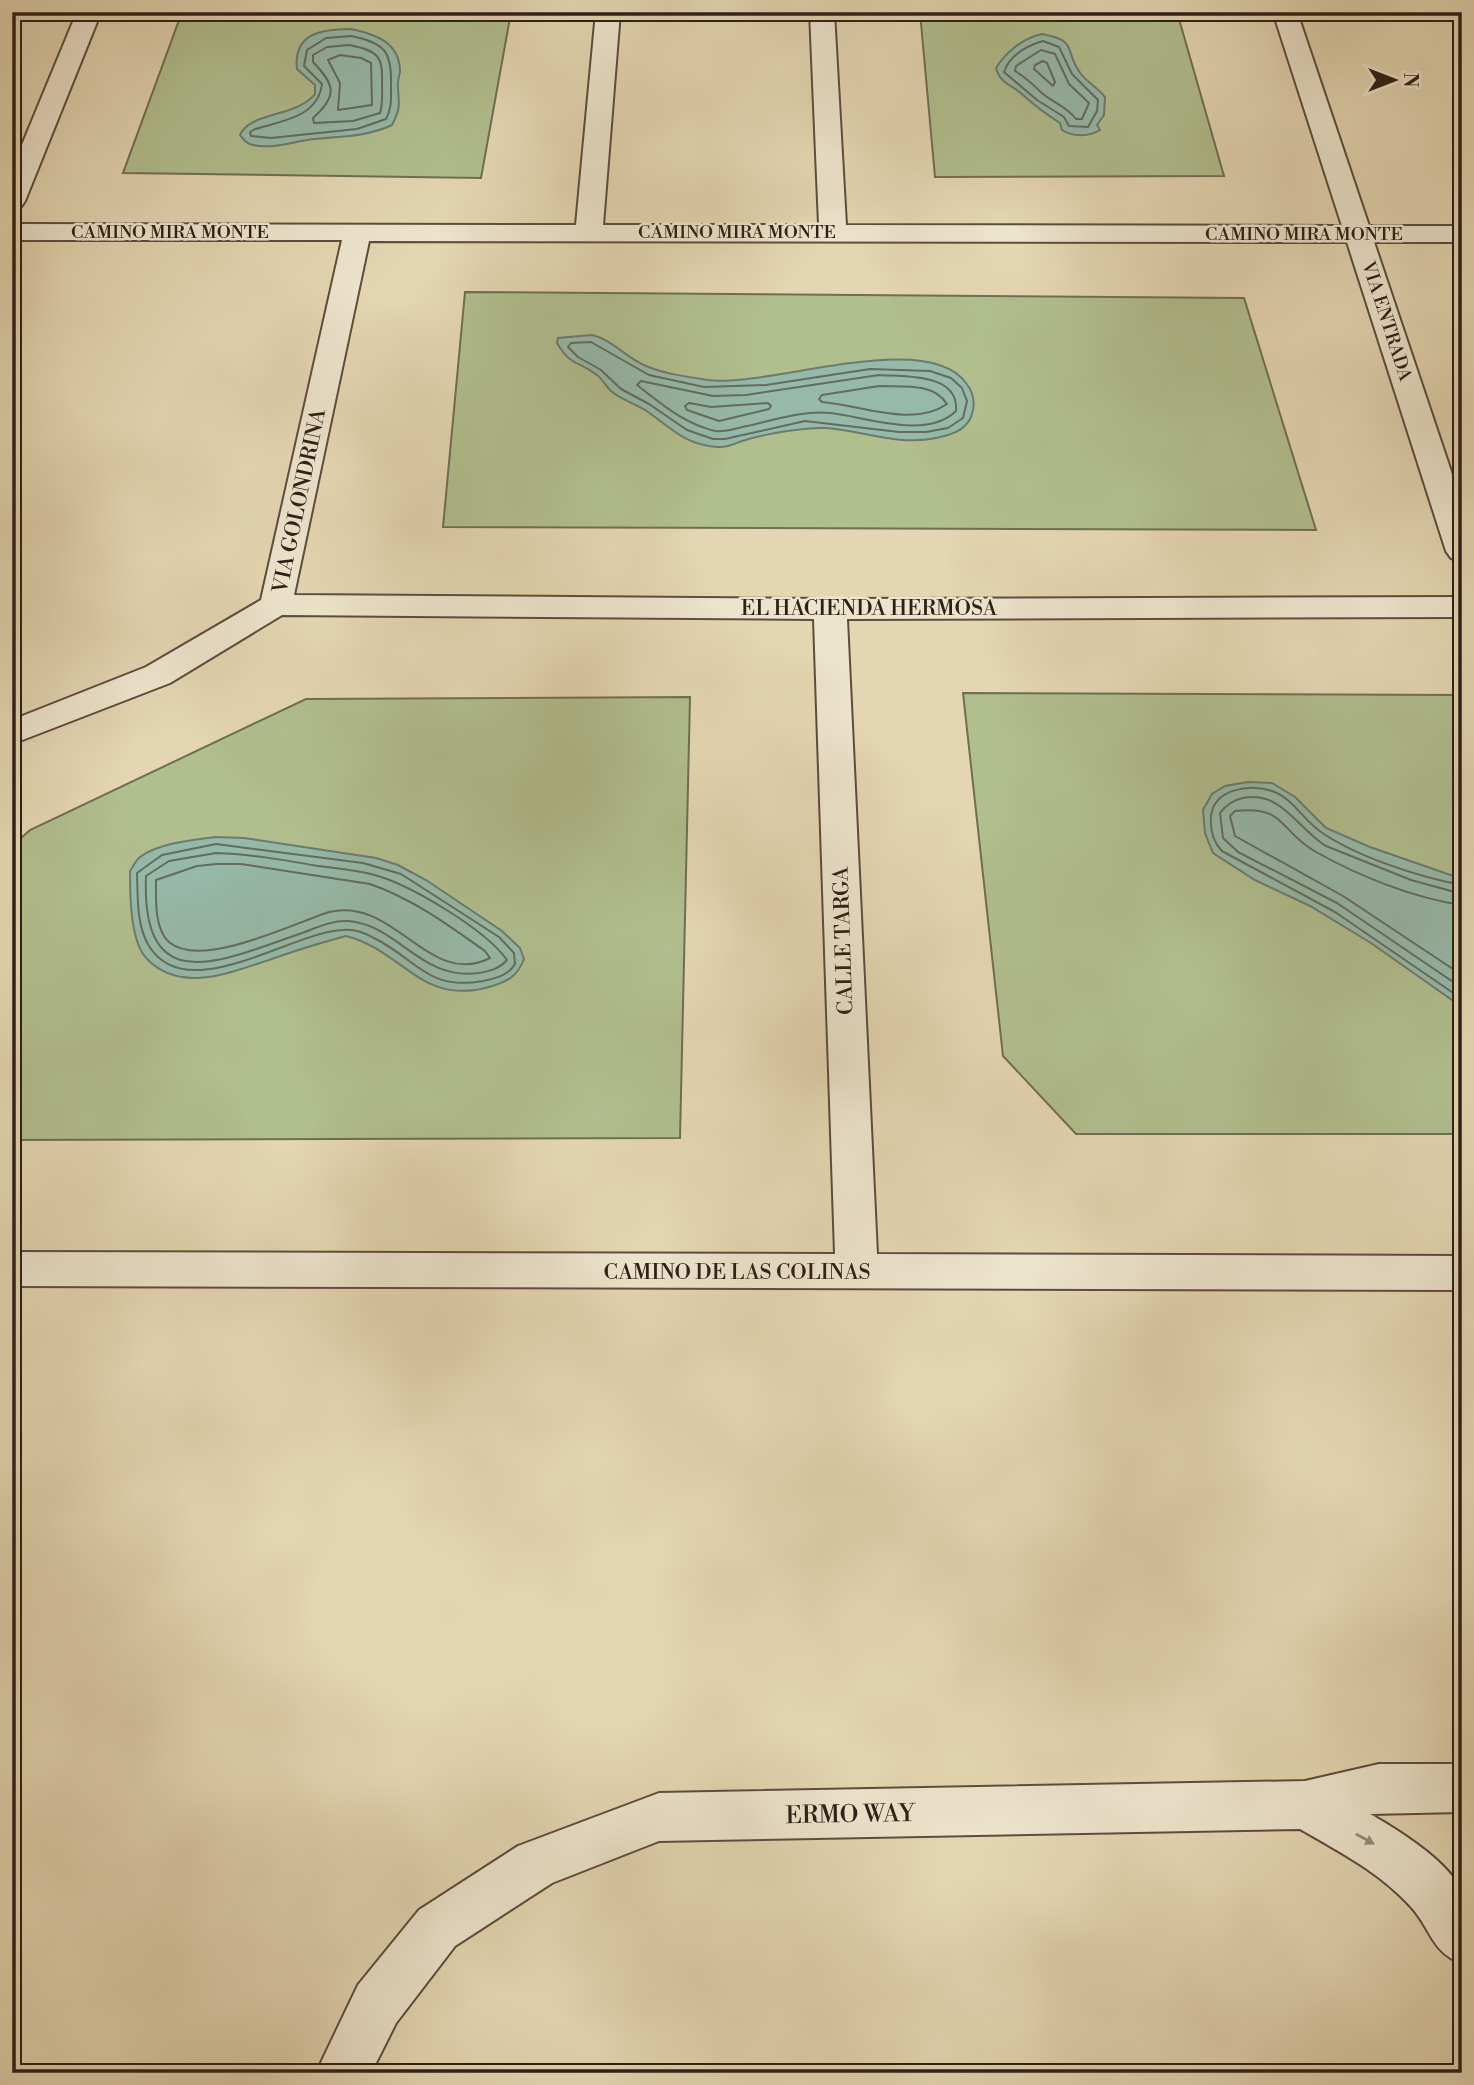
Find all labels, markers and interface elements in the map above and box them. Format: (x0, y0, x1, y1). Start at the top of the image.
north arrow (1358, 46, 1428, 116)
text: N (1398, 72, 1422, 88)
street label: CAMINO MIRA MONTE (71, 221, 269, 244)
street label: CAMINO MIRA MONTE (638, 221, 836, 244)
street label: CAMINO MIRA MONTE (1205, 223, 1403, 246)
street label: VIA ENTRADA (1356, 258, 1417, 384)
street label: VIA GOLONDRINA (268, 406, 332, 597)
street label: EL HACIENDA HERMOSA (741, 596, 998, 622)
street label: CALLE TARGA (828, 866, 860, 1015)
street label: CAMINO DE LAS COLINAS (603, 1260, 871, 1286)
street label: ERMO WAY (785, 1799, 916, 1831)
one-way arrow (1355, 1833, 1375, 1845)

